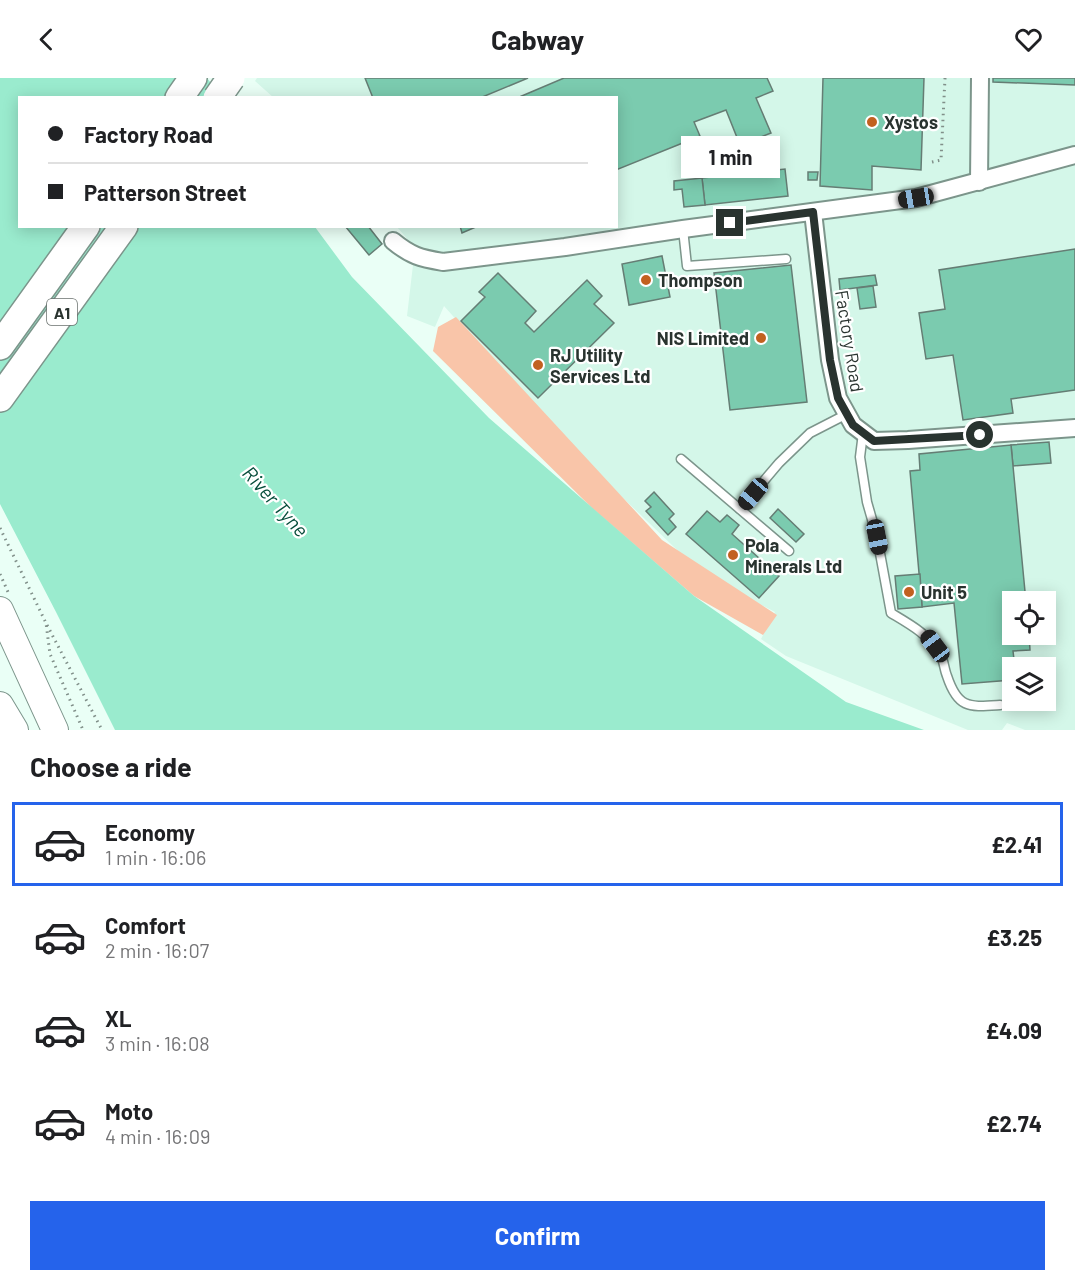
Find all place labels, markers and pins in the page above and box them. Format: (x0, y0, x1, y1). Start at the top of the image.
place label: Xystos (884, 111, 938, 133)
marker: Xystos (865, 115, 879, 129)
place label: Thompson (658, 269, 743, 291)
marker: Thompson (639, 273, 653, 287)
place label: NIS Limited (657, 327, 749, 349)
marker: NIS Limited (754, 331, 768, 345)
place label: RJ Utility Services Ltd (550, 344, 650, 387)
marker: RJ Utility Services Ltd (531, 358, 545, 372)
place label: Pola Minerals Ltd (745, 534, 842, 577)
marker: Pola Minerals Ltd (726, 548, 740, 562)
place label: Unit 5 (921, 581, 967, 603)
marker: Unit 5 (902, 585, 916, 599)

